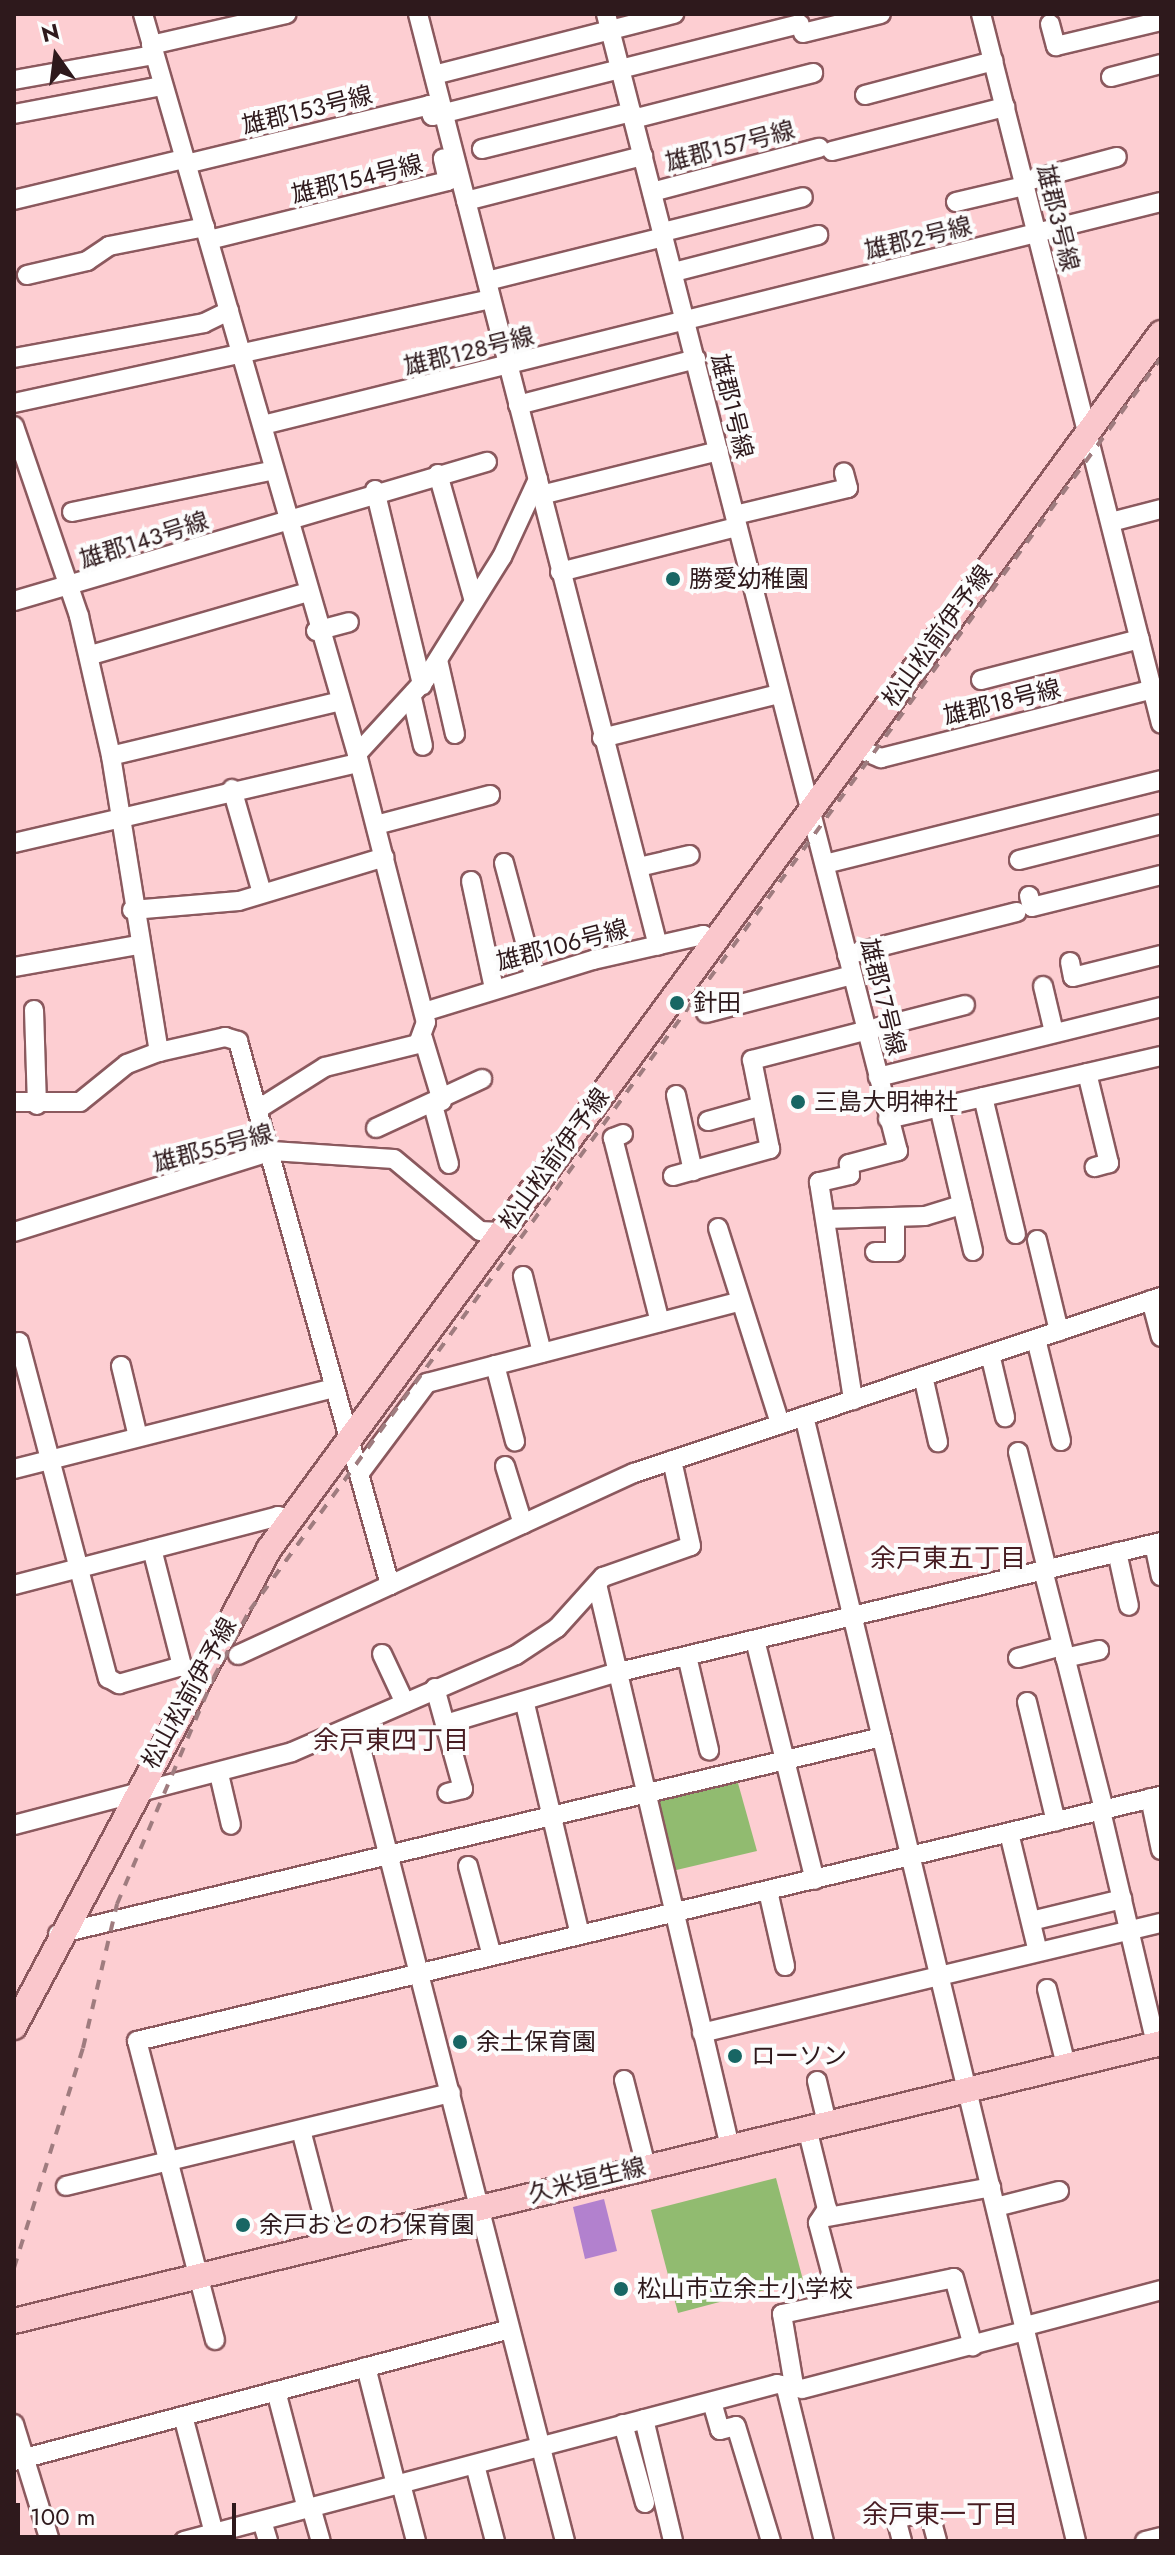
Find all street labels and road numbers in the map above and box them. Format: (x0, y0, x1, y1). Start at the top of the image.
street label: 雄郡153号線 (239, 80, 375, 140)
street label: 雄郡157号線 (662, 115, 798, 177)
street label: 雄郡154号線 (288, 149, 426, 209)
street label: 雄郡3号線 (1031, 162, 1085, 274)
street label: 雄郡2号線 (861, 211, 975, 265)
street label: 雄郡128号線 (401, 321, 537, 381)
street label: 雄郡1号線 (705, 351, 759, 461)
street label: 雄郡143号線 (76, 506, 212, 574)
street label: 松山松前伊予線 (876, 560, 998, 712)
street label: 雄郡18号線 (940, 674, 1064, 730)
street label: 雄郡106号線 (493, 914, 631, 976)
street label: 雄郡17号線 (855, 936, 911, 1058)
street label: 松山松前伊予線 (493, 1083, 615, 1235)
street label: 雄郡55号線 (150, 1118, 276, 1178)
street label: 松山松前伊予線 (136, 1613, 242, 1773)
street label: 久米垣生線 (525, 2152, 649, 2208)

